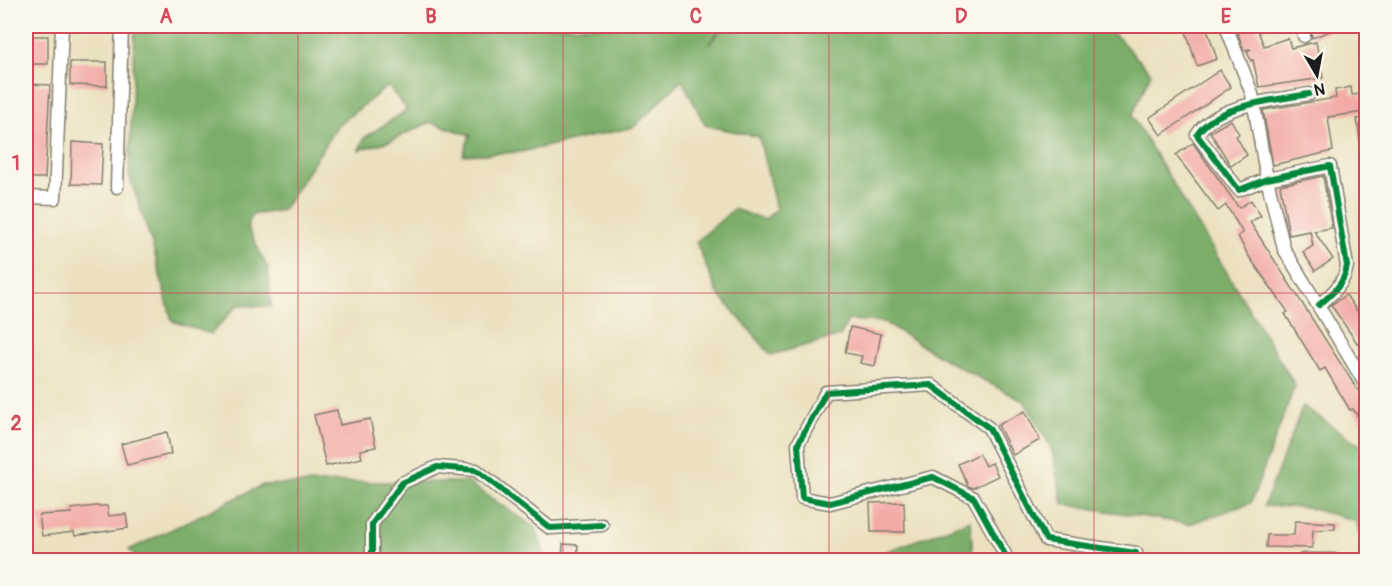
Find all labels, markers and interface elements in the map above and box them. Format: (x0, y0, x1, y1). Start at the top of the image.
text: A (160, 4, 173, 29)
text: B (425, 4, 437, 29)
text: C (690, 4, 702, 29)
text: D (955, 4, 968, 29)
text: E (1221, 4, 1232, 29)
north arrow (1287, 45, 1347, 105)
text: N (1312, 78, 1326, 100)
text: 1 (12, 151, 20, 176)
text: 2 (10, 411, 22, 436)

